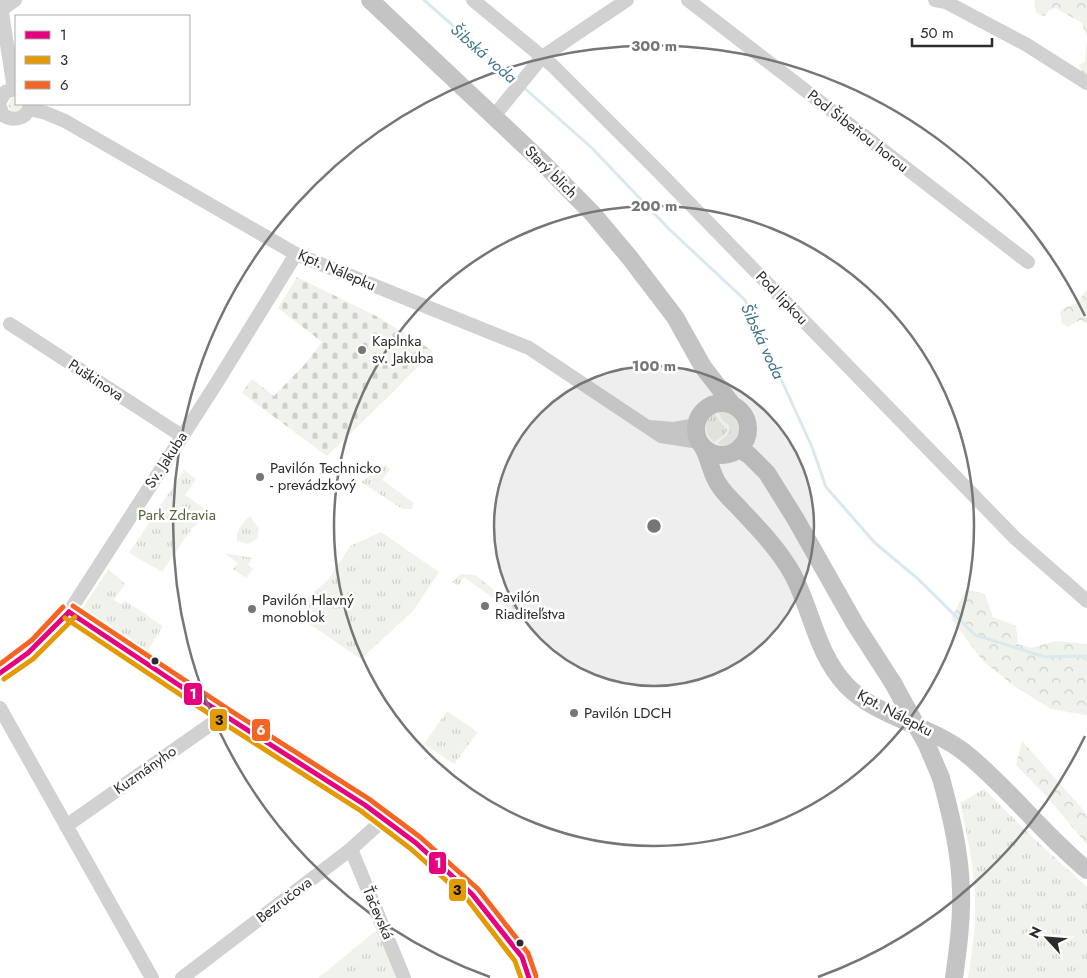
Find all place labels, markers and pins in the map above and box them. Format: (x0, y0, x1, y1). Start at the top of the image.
place label: Kaplnka sv. Jakuba (372, 330, 434, 369)
marker: Kaplnka sv. Jakuba (356, 344, 368, 356)
place label: Pavilón Technicko - prevádzkový (270, 457, 381, 496)
marker: Pavilón Technicko - prevádzkový (254, 471, 266, 483)
centre of rings (645, 517, 663, 535)
place label: Pavilón Riaditeľstva (495, 586, 565, 625)
place label: Pavilón Hlavný monoblok (262, 589, 354, 628)
marker: Pavilón Riaditeľstva (479, 600, 491, 612)
marker: Pavilón Hlavný monoblok (246, 603, 258, 615)
unlabelled marker (150, 656, 160, 666)
place label: Pavilón LDCH (584, 702, 671, 724)
marker: Pavilón LDCH (568, 707, 580, 719)
unlabelled marker (515, 938, 525, 948)

